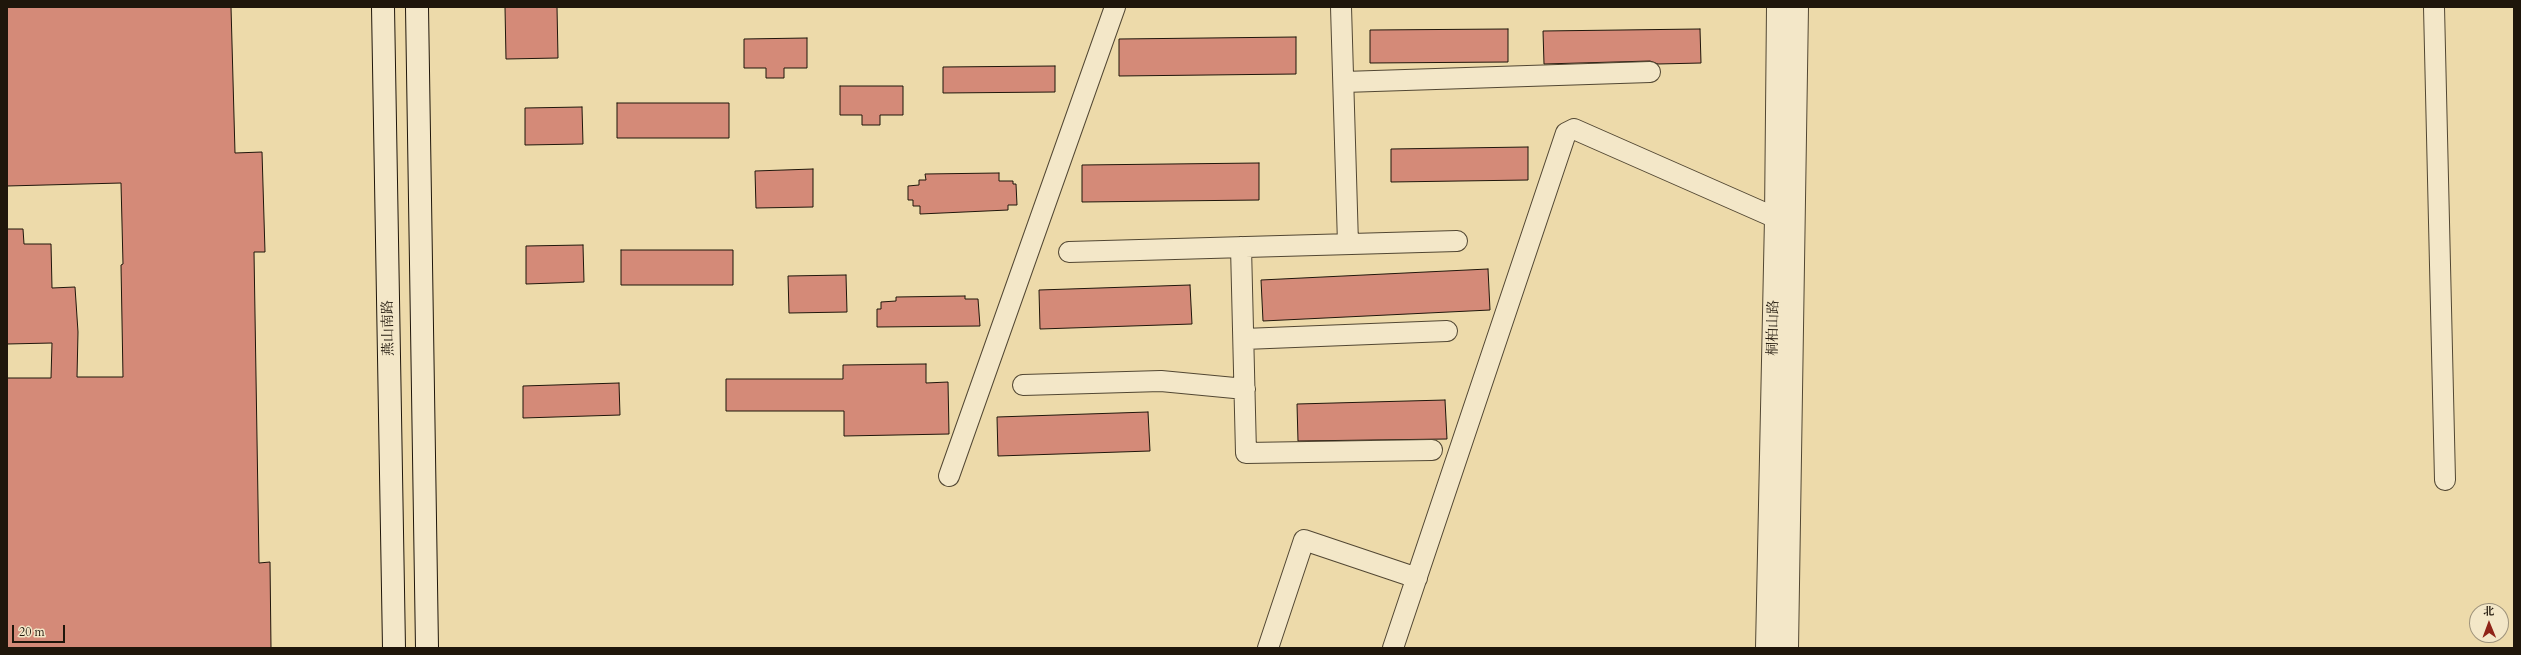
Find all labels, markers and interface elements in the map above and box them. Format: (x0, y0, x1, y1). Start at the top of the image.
street label: 燕山南路 (380, 300, 398, 356)
street label: 桐柏山路 (1765, 300, 1783, 356)
north arrow (2469, 603, 2509, 643)
text: 北 (2483, 604, 2494, 619)
scale bar (14, 617, 67, 643)
text: 20 m (19, 624, 45, 640)

